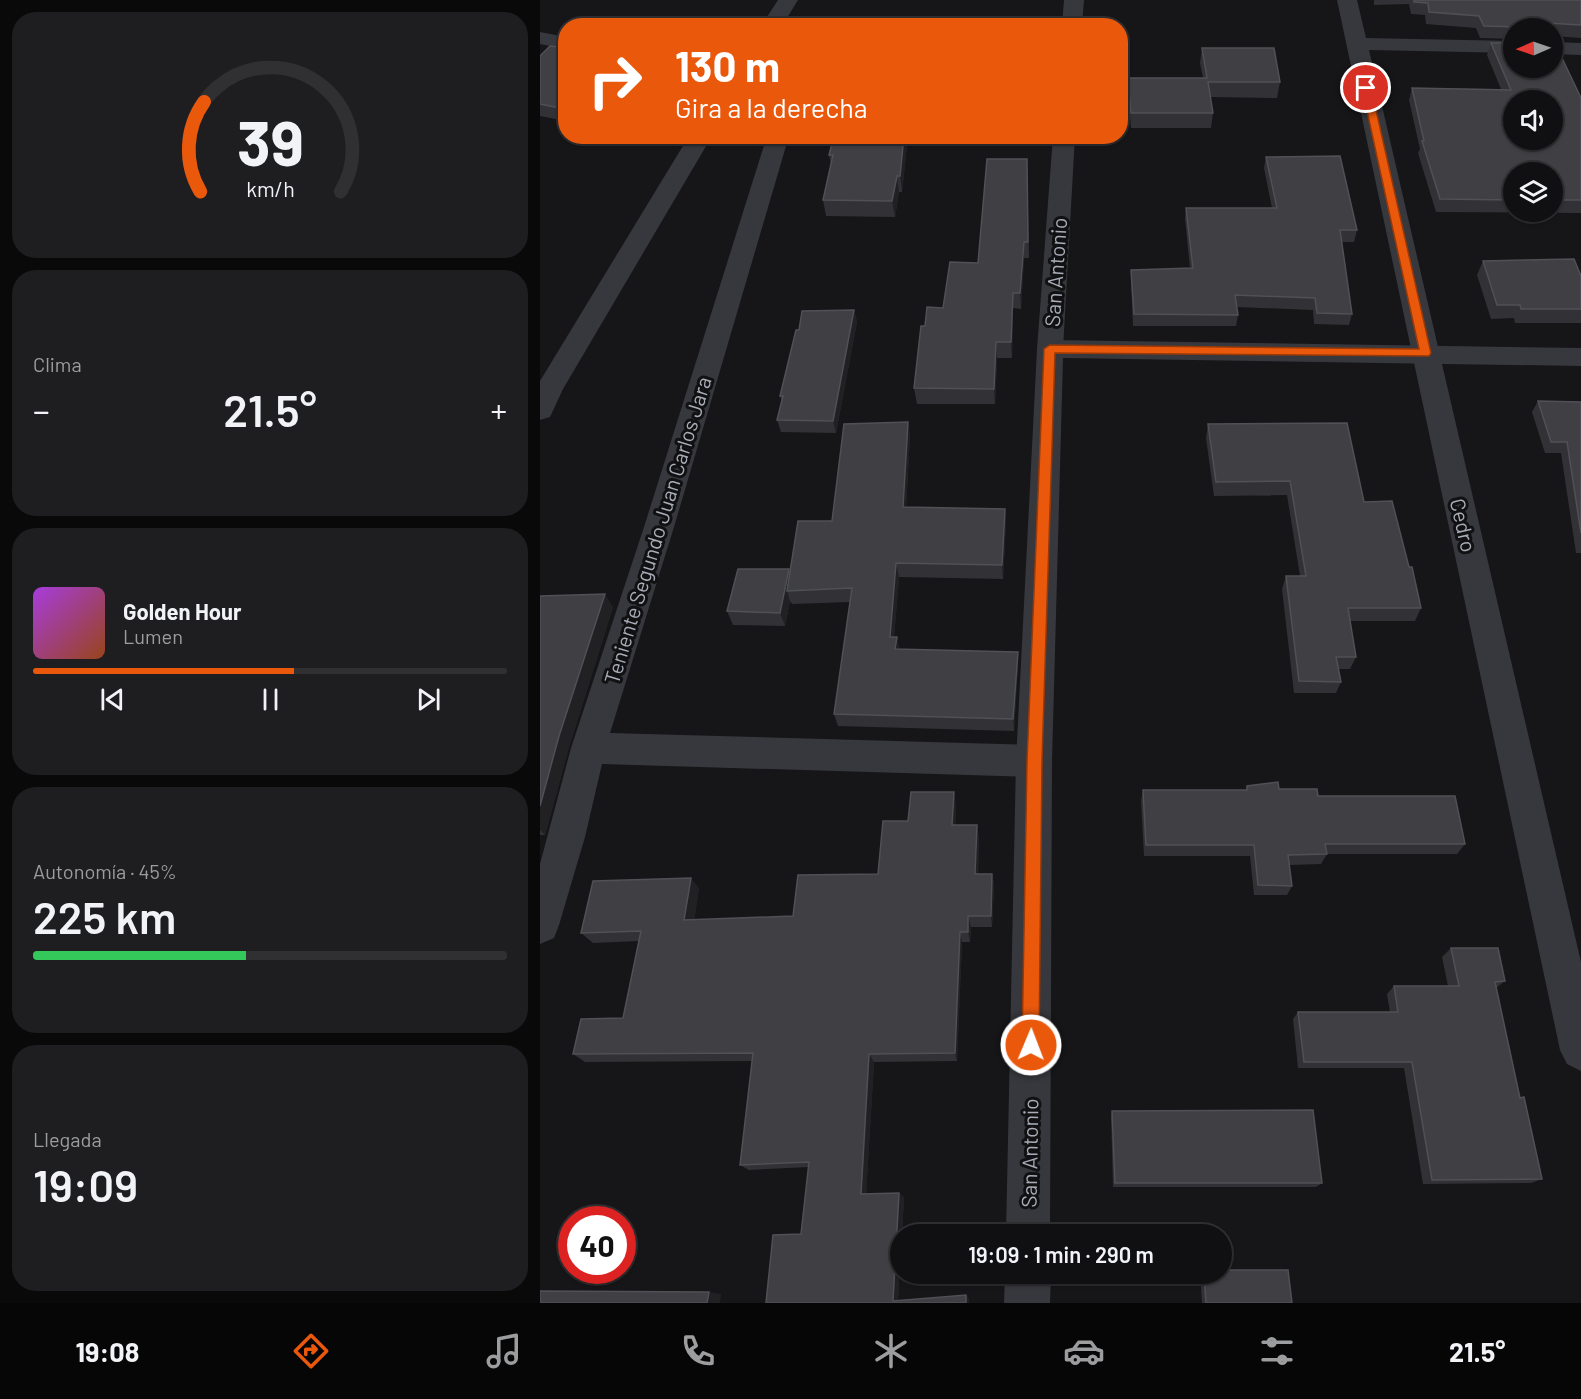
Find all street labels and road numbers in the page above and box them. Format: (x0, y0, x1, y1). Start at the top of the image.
street label: San Antonio (1039, 217, 1071, 327)
street label: Teniente Segundo Juan Carlos Jara (598, 373, 716, 687)
street label: Cedro (1446, 496, 1482, 554)
street label: San Antonio (1016, 1098, 1042, 1208)

